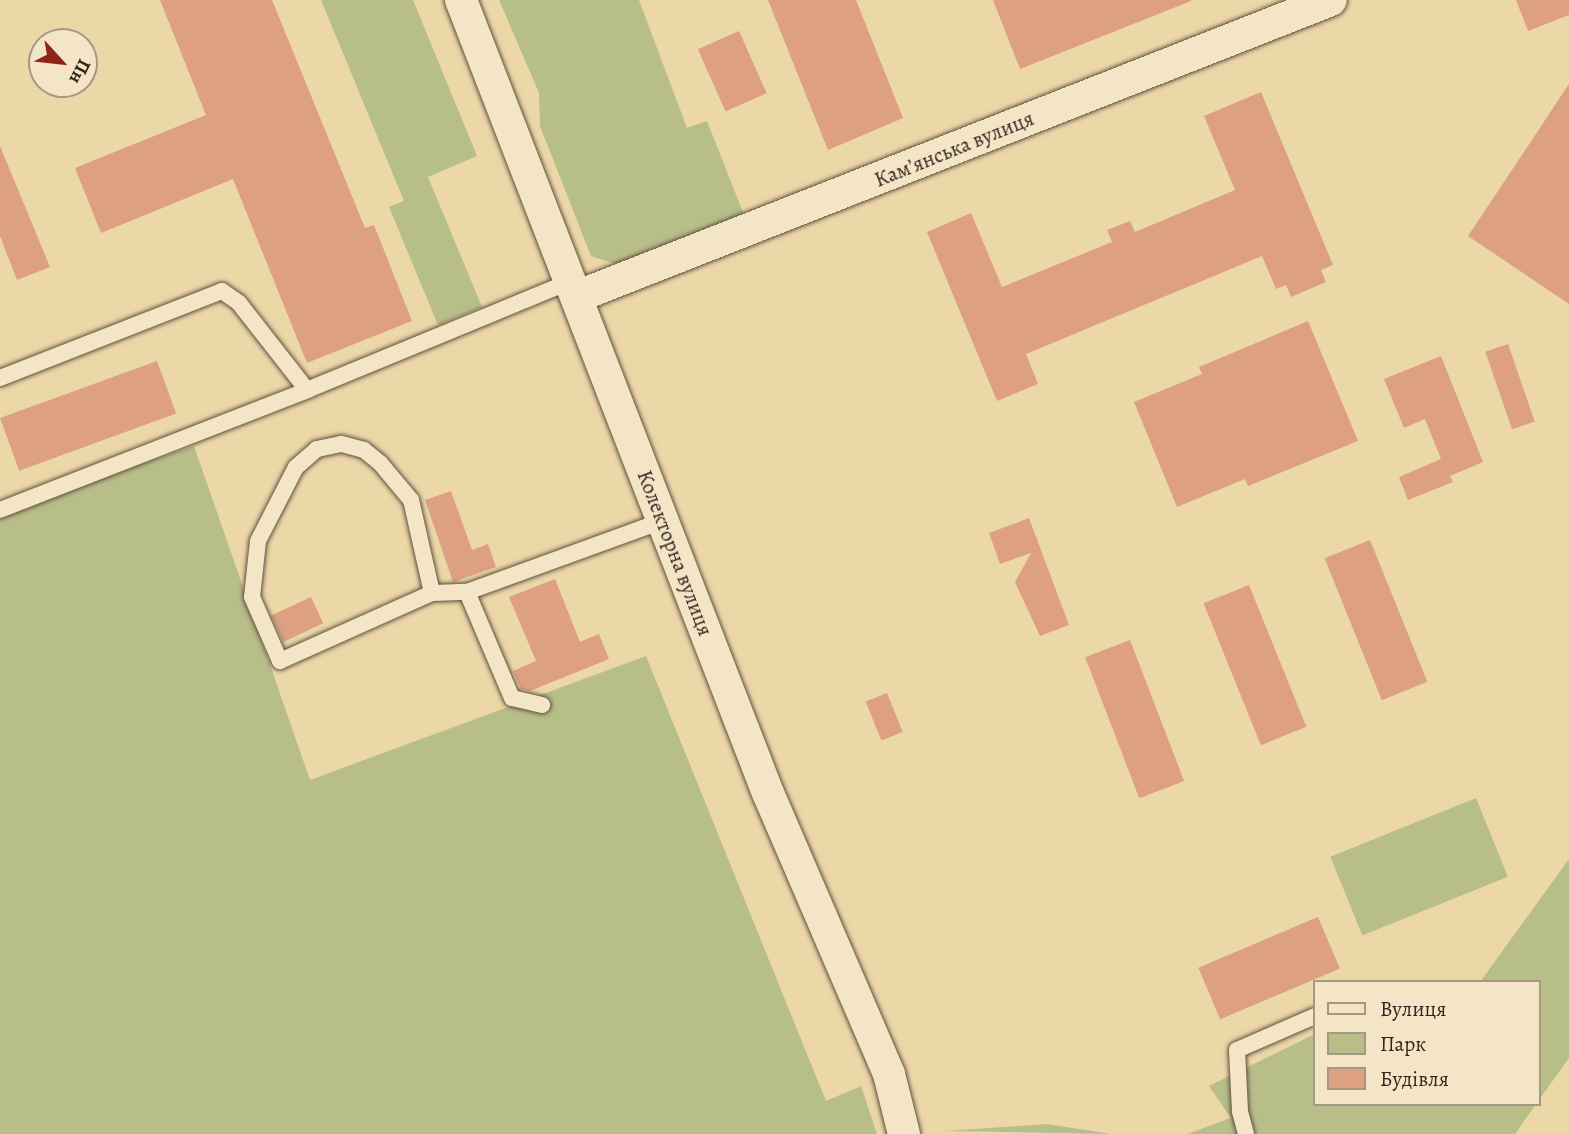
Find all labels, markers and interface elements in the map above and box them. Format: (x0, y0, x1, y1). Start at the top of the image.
north arrow (28, 28, 98, 98)
text: Пн (63, 55, 97, 89)
street label: Камʼянська вулиця (871, 106, 1037, 192)
street label: Колекторна вулиця (632, 467, 718, 639)
legend (1314, 980, 1541, 1106)
text: Вулиця (1380, 995, 1446, 1023)
text: Парк (1380, 1030, 1426, 1058)
text: Будівля (1380, 1065, 1449, 1093)

